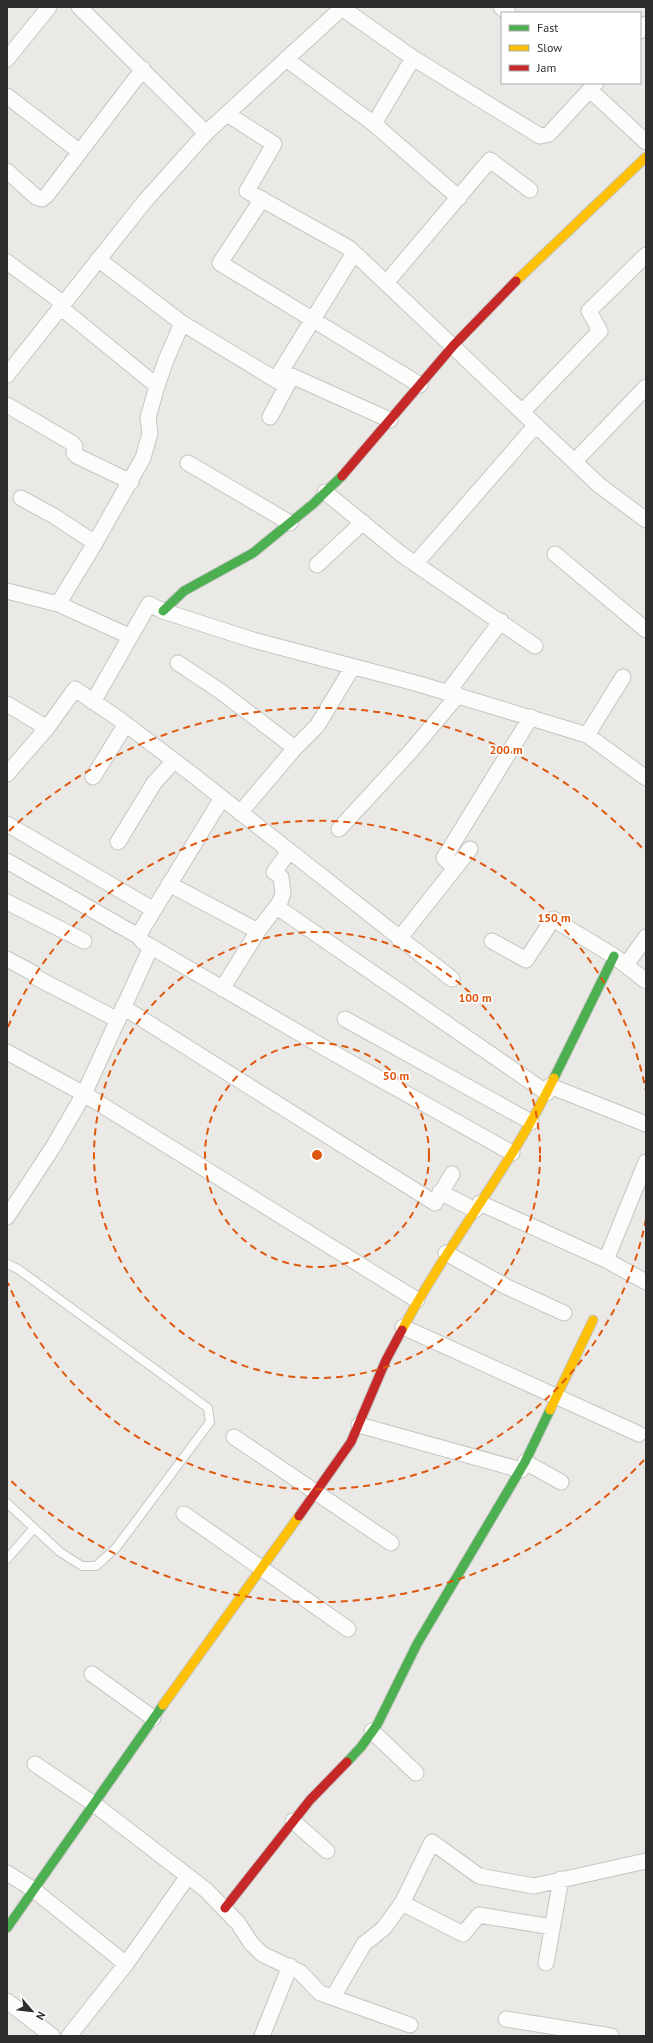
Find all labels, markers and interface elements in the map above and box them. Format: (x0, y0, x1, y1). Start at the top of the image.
legend (501, 12, 641, 84)
text: Fast (537, 20, 558, 35)
text: Slow (537, 40, 562, 55)
text: Jam (536, 60, 556, 75)
text: 200 m (489, 742, 523, 757)
text: 150 m (537, 910, 571, 925)
text: 100 m (458, 990, 492, 1005)
text: 50 m (383, 1068, 409, 1083)
centre of rings (310, 1148, 324, 1162)
north arrow (12, 1991, 52, 2031)
text: N (33, 2009, 49, 2022)

